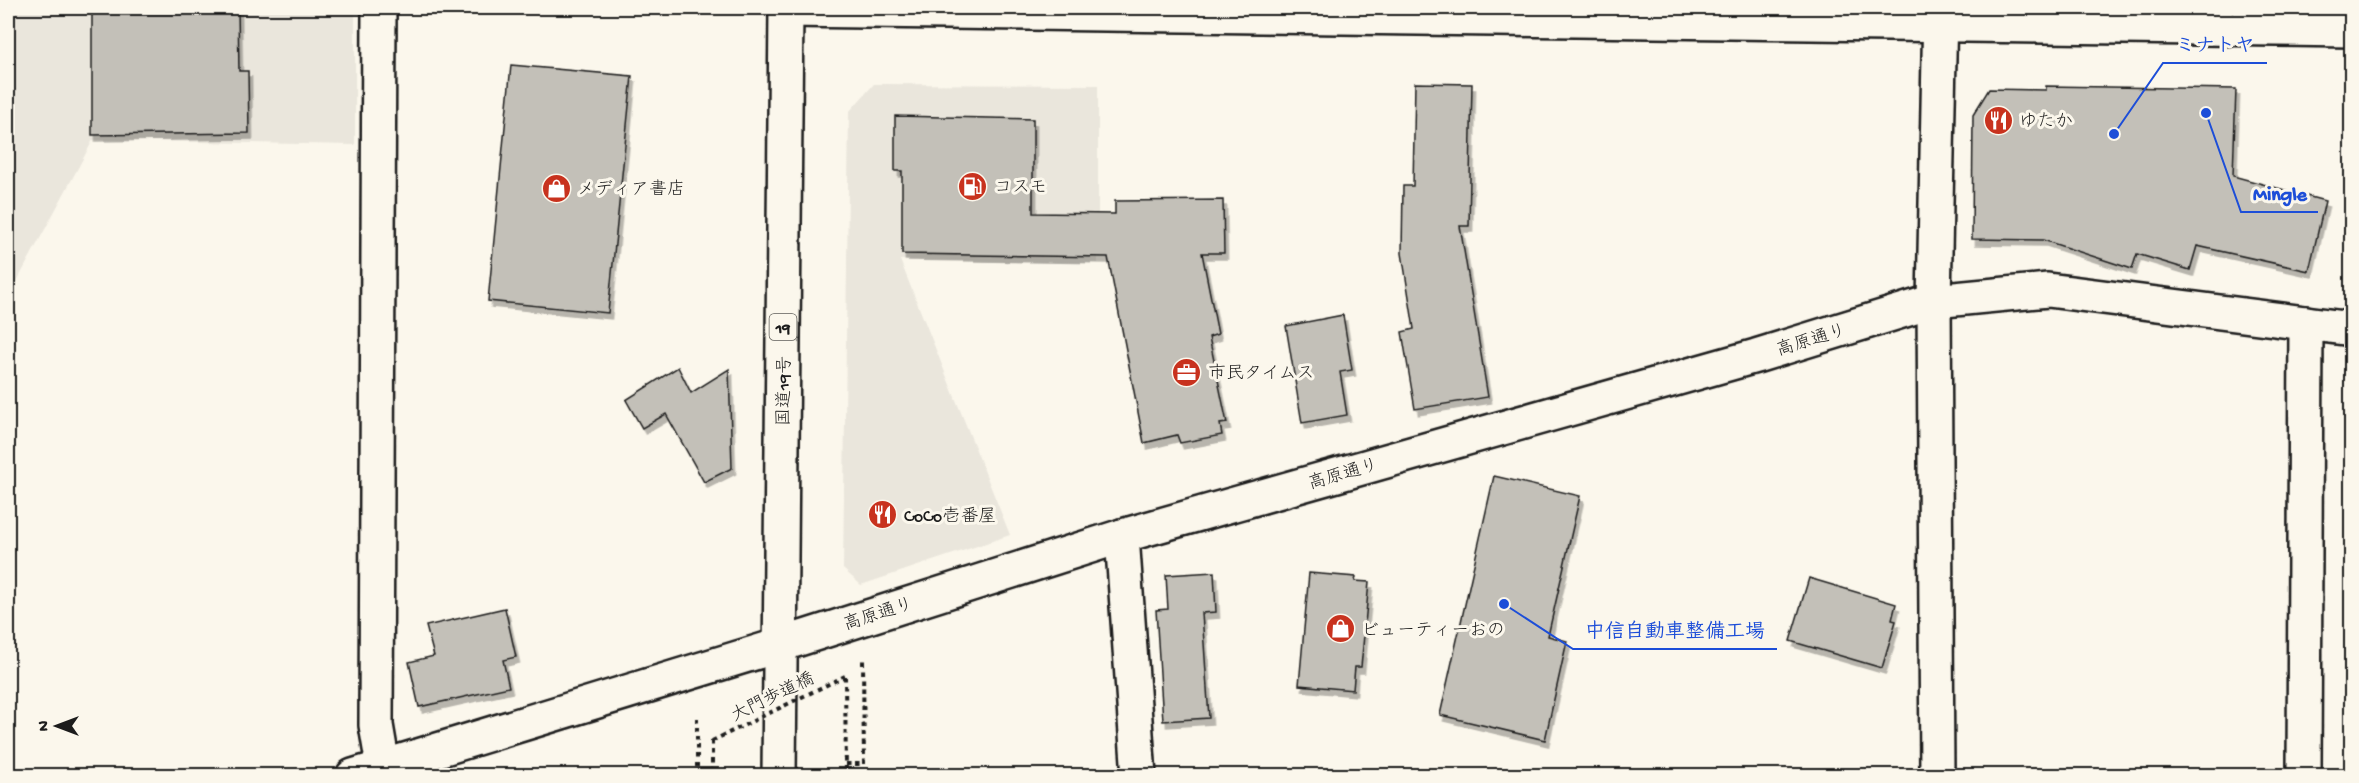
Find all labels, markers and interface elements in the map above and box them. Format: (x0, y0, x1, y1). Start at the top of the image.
callout: ミナトヤ (2163, 25, 2267, 63)
text: ミナトヤ (2175, 36, 2255, 59)
restaurant icon: ゆたか (1982, 104, 2014, 136)
place label: ゆたか (2019, 112, 2073, 133)
fuel station icon: コスモ (957, 170, 989, 202)
shop icon: メディア書店 (540, 172, 572, 204)
callout: Mingle (2241, 174, 2318, 212)
place label: コスモ (994, 178, 1047, 199)
place label: メディア書店 (577, 179, 685, 201)
text: Mingle (2253, 185, 2308, 208)
road number: 19 (770, 314, 796, 340)
street label: 高原通り (1774, 320, 1849, 362)
street label: 国道19号 (773, 356, 797, 426)
office icon: 市民タイムス (1171, 356, 1203, 388)
place label: 市民タイムス (1208, 363, 1315, 385)
street label: 高原通り (1306, 454, 1381, 495)
restaurant icon: CoCo壱番屋 (867, 499, 899, 531)
place label: CoCo壱番屋 (904, 506, 996, 528)
street label: 高原通り (841, 593, 916, 636)
callout: 中信自動車整備工場 (1573, 611, 1777, 649)
shop icon: ビューティーおの (1324, 613, 1356, 645)
text: 中信自動車整備工場 (1585, 620, 1765, 645)
place label: ビューティーおの (1361, 621, 1505, 642)
street label: 大門歩道橋 (728, 668, 818, 727)
north arrow (27, 696, 87, 756)
text: N (36, 720, 55, 731)

